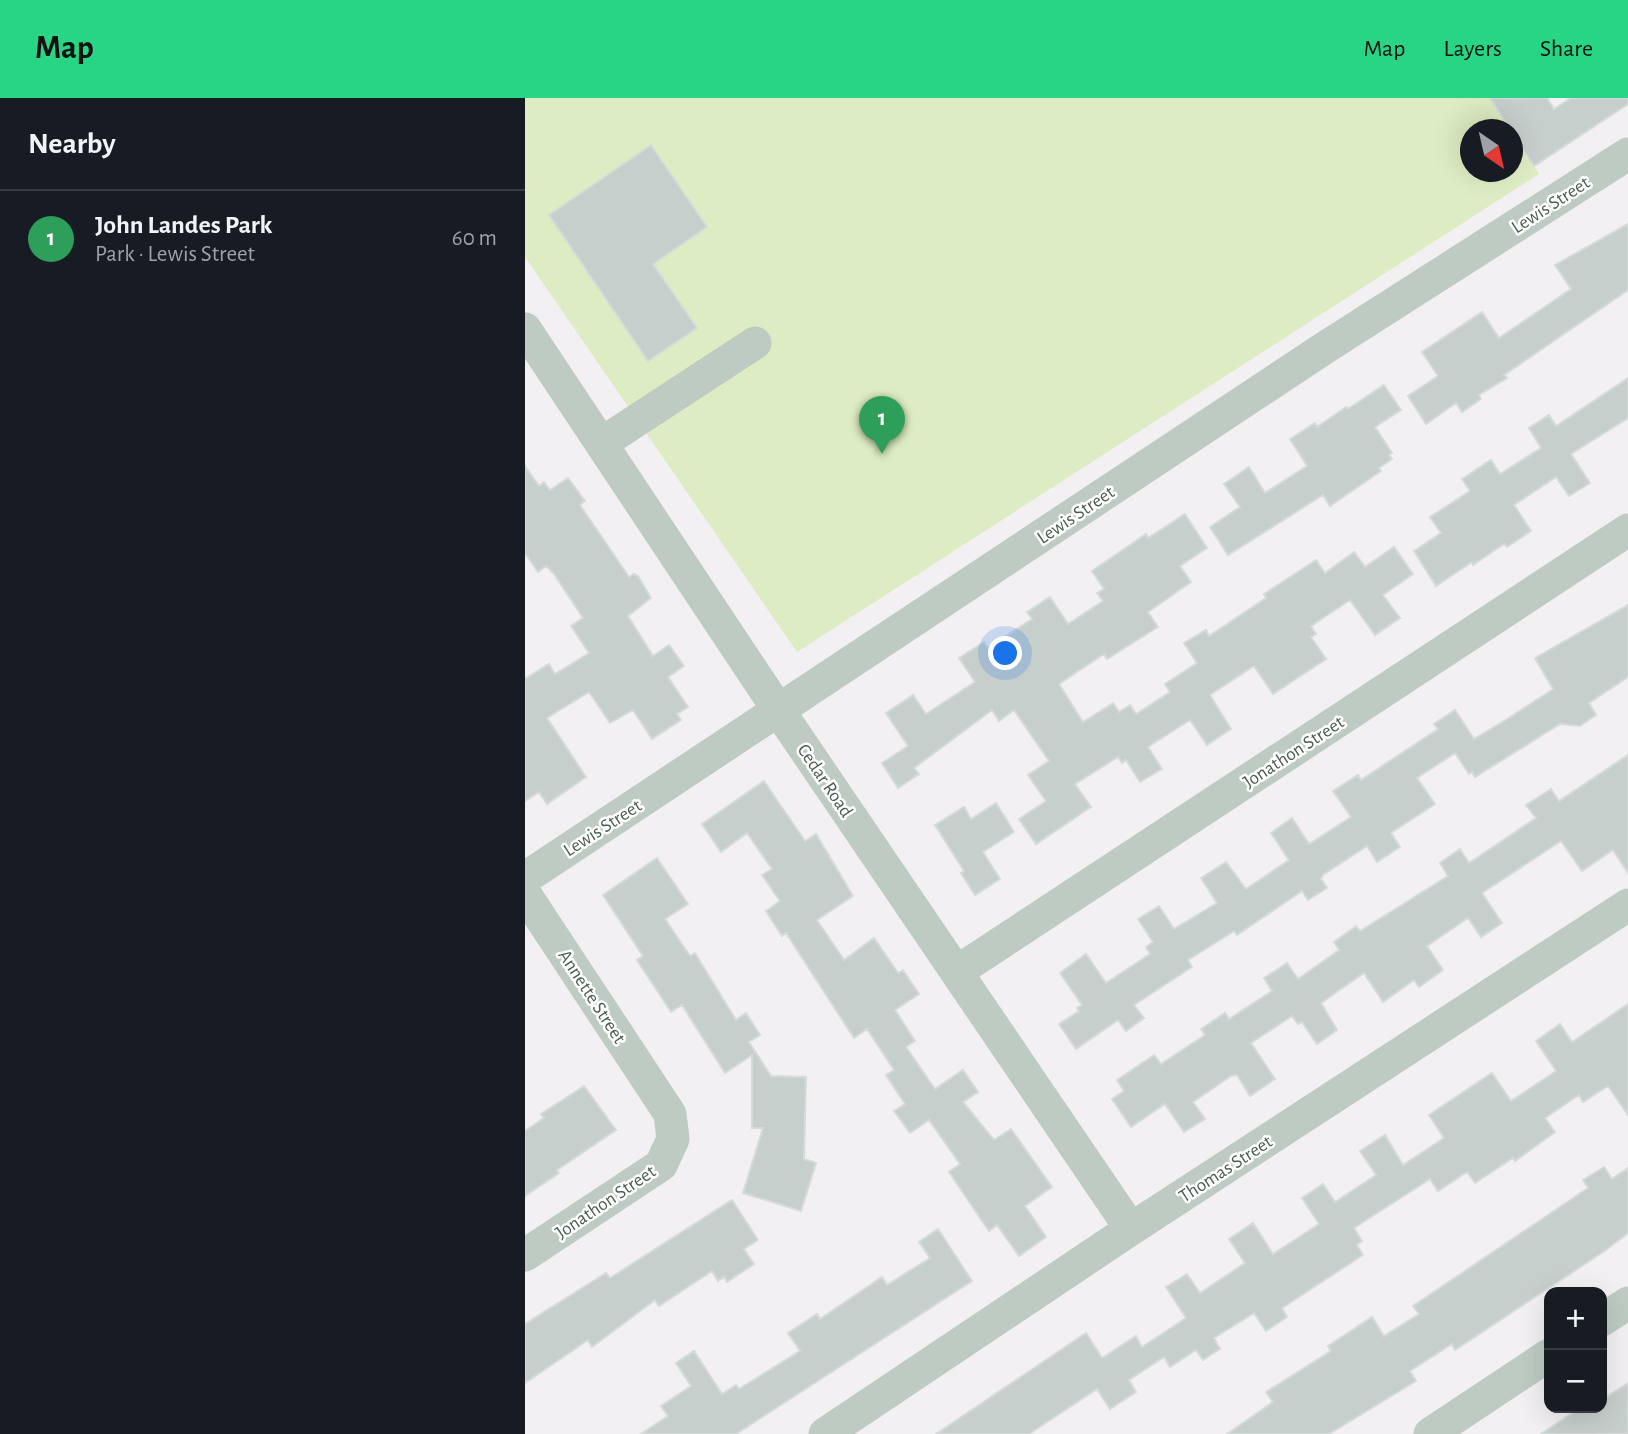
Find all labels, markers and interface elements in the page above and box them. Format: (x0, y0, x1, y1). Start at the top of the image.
text: Map (35, 32, 94, 65)
text: Map (1363, 37, 1405, 61)
text: Layers (1443, 37, 1502, 61)
text: Share (1540, 37, 1593, 61)
north arrow (1460, 119, 1523, 182)
text: Nearby (28, 129, 116, 159)
street label: Lewis Street (1508, 173, 1593, 237)
text: John Landes Park (95, 212, 272, 238)
text: 1 (47, 227, 55, 250)
text: 60 m (452, 227, 497, 250)
text: Park · Lewis Street (95, 243, 255, 266)
pin: 1 (859, 396, 905, 454)
street label: Lewis Street (1034, 483, 1118, 548)
your location (988, 636, 1022, 670)
street label: Jonathon Street (1240, 713, 1348, 792)
street label: Cedar Road (793, 741, 856, 821)
street label: Lewis Street (560, 796, 645, 860)
street label: Annette Street (555, 947, 629, 1047)
street label: Thomas Street (1176, 1132, 1276, 1206)
street label: Jonathon Street (552, 1162, 659, 1243)
map controls (1544, 1287, 1607, 1413)
button: + (1544, 1287, 1607, 1350)
button: − (1544, 1350, 1607, 1413)

